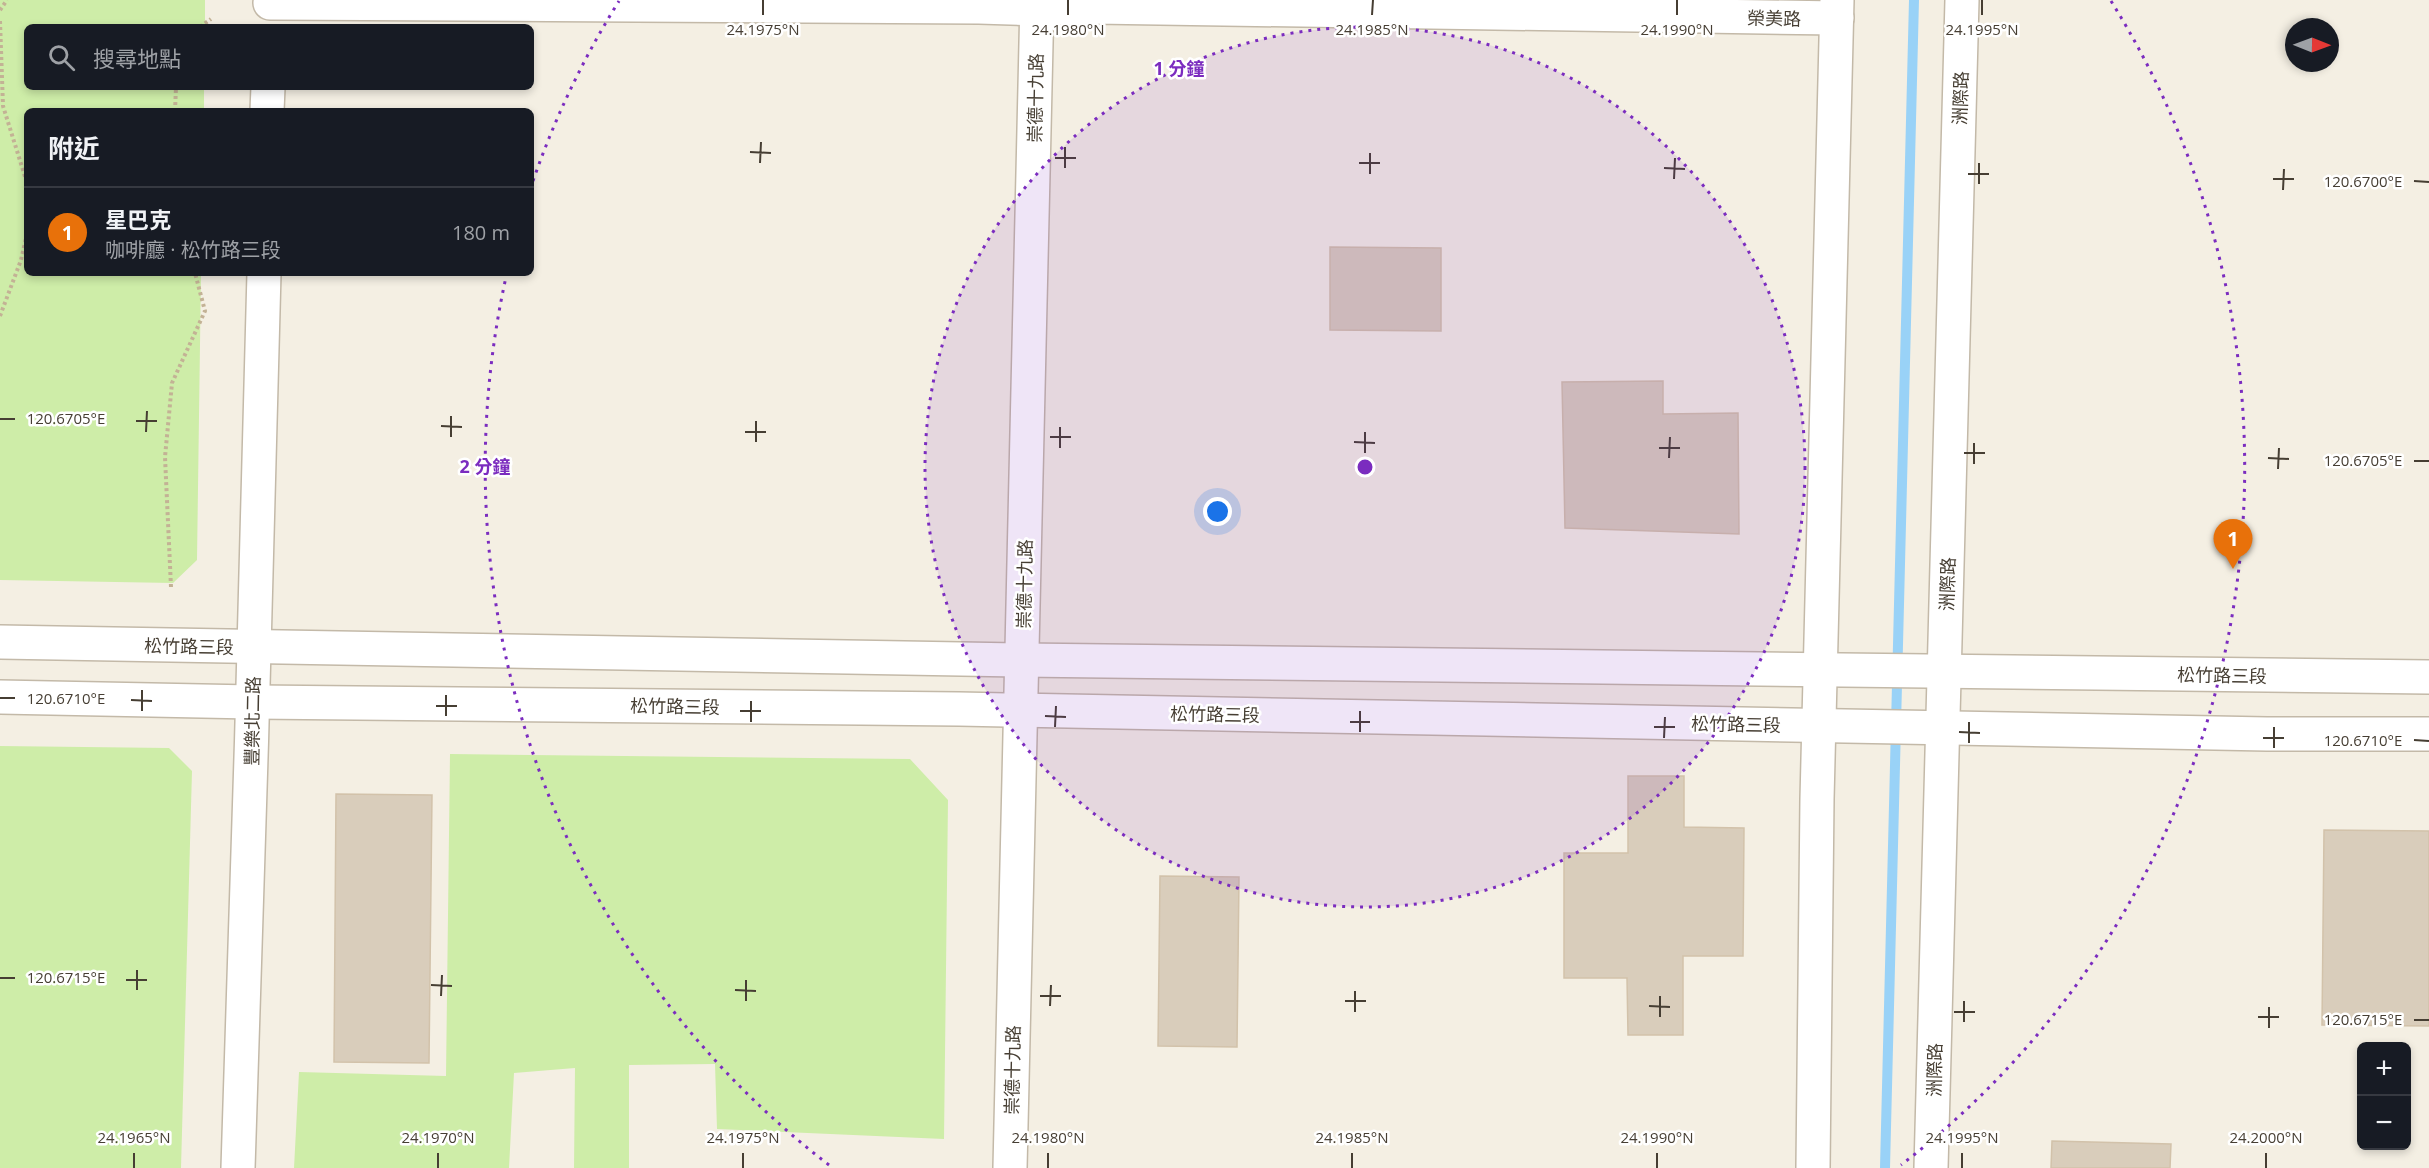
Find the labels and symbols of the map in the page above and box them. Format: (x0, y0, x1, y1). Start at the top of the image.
street label: 榮美路 (1747, 6, 1801, 30)
north arrow (2285, 18, 2339, 72)
text: 24.1975°N (726, 19, 800, 39)
text: 24.1980°N (1031, 19, 1105, 39)
text: 24.1985°N (1335, 19, 1409, 39)
text: 24.1990°N (1640, 19, 1714, 39)
text: 24.1995°N (1945, 19, 2019, 39)
street label: 崇德十九路 (1022, 53, 1048, 143)
text: 1 分鐘 (1154, 56, 1204, 80)
street label: 洲際路 (1947, 71, 1973, 125)
text: 120.6700°E (2324, 171, 2402, 191)
text: 120.6705°E (27, 408, 105, 428)
text: 120.6705°E (2324, 450, 2402, 470)
text: 2 分鐘 (460, 454, 510, 478)
centre of rings (1355, 457, 1375, 477)
your location (1203, 497, 1232, 526)
pin: 1 (2214, 520, 2252, 569)
street label: 崇德十九路 (1011, 539, 1037, 629)
street label: 洲際路 (1934, 557, 1960, 611)
street label: 松竹路三段 (144, 633, 234, 659)
street label: 松竹路三段 (2177, 662, 2267, 688)
street label: 豐樂北二路 (239, 676, 265, 766)
text: 120.6710°E (27, 688, 105, 708)
street label: 松竹路三段 (630, 693, 720, 719)
street label: 松竹路三段 (1170, 701, 1260, 727)
street label: 松竹路三段 (1691, 711, 1781, 737)
text: 120.6710°E (2324, 730, 2402, 750)
text: 120.6715°E (27, 967, 105, 987)
text: 120.6715°E (2324, 1009, 2402, 1029)
street label: 崇德十九路 (999, 1025, 1025, 1115)
street label: 洲際路 (1922, 1043, 1946, 1097)
text: 24.1965°N (97, 1127, 171, 1147)
text: 24.1970°N (401, 1127, 475, 1147)
text: 24.1975°N (706, 1127, 780, 1147)
text: 24.1980°N (1011, 1127, 1085, 1147)
text: 24.1985°N (1315, 1127, 1389, 1147)
text: 24.1990°N (1620, 1127, 1694, 1147)
text: 24.1995°N (1925, 1127, 1999, 1147)
text: 24.2000°N (2229, 1127, 2303, 1147)

